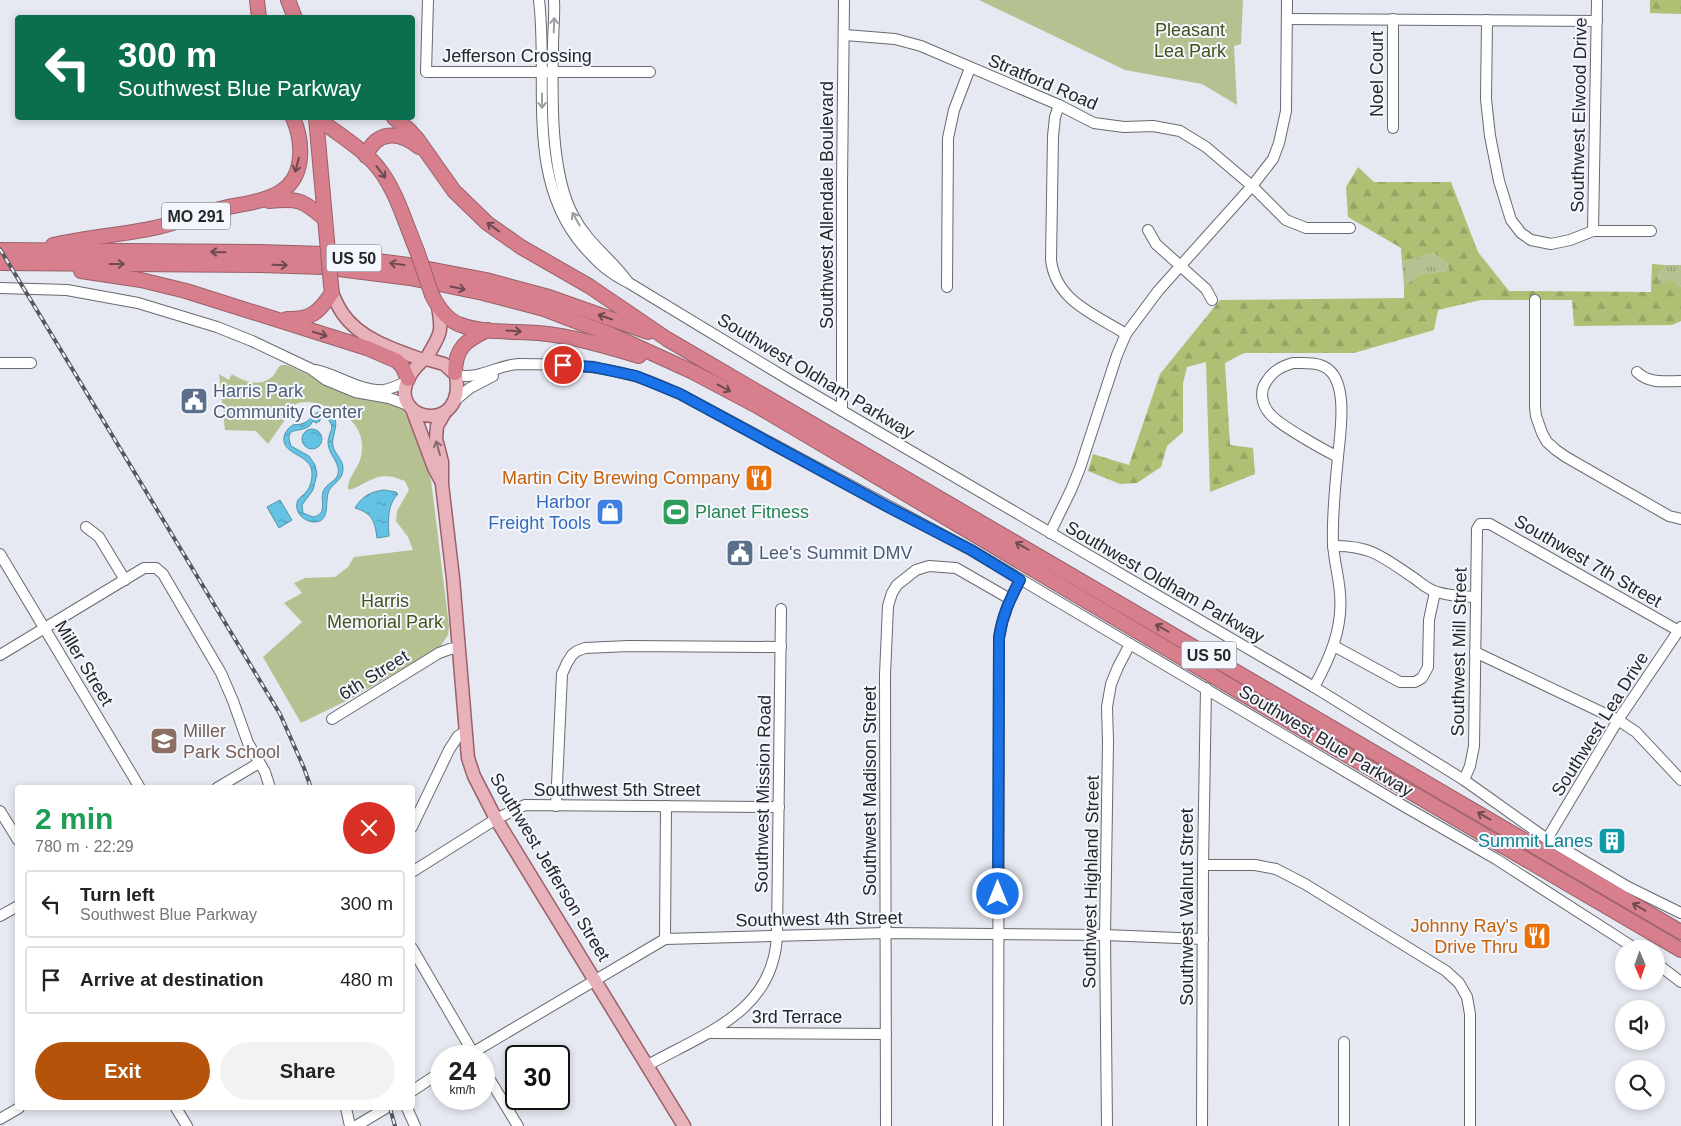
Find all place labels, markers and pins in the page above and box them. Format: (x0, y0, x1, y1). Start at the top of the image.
pin (542, 344, 584, 386)
place label: Harris Park Community Center (213, 381, 363, 422)
public building icon: Harris Park Community Center (179, 386, 209, 416)
restaurant icon: Martin City Brewing Company (744, 463, 774, 493)
place label: Martin City Brewing Company (502, 468, 740, 488)
place label: Harbor Freight Tools (488, 492, 591, 533)
shop icon: Harbor Freight Tools (595, 497, 625, 527)
sports icon: Planet Fitness (661, 497, 691, 527)
place label: Planet Fitness (695, 502, 809, 522)
public building icon: Lee's Summit DMV (725, 538, 755, 568)
place label: Lee's Summit DMV (759, 543, 912, 563)
place label: Miller Park School (183, 721, 280, 762)
school or university icon: Miller Park School (149, 726, 179, 756)
building icon: Summit Lanes (1597, 826, 1627, 856)
place label: Summit Lanes (1478, 831, 1593, 851)
place label: Johnny Ray's Drive Thru (1411, 916, 1518, 957)
restaurant icon: Johnny Ray's Drive Thru (1522, 921, 1552, 951)

